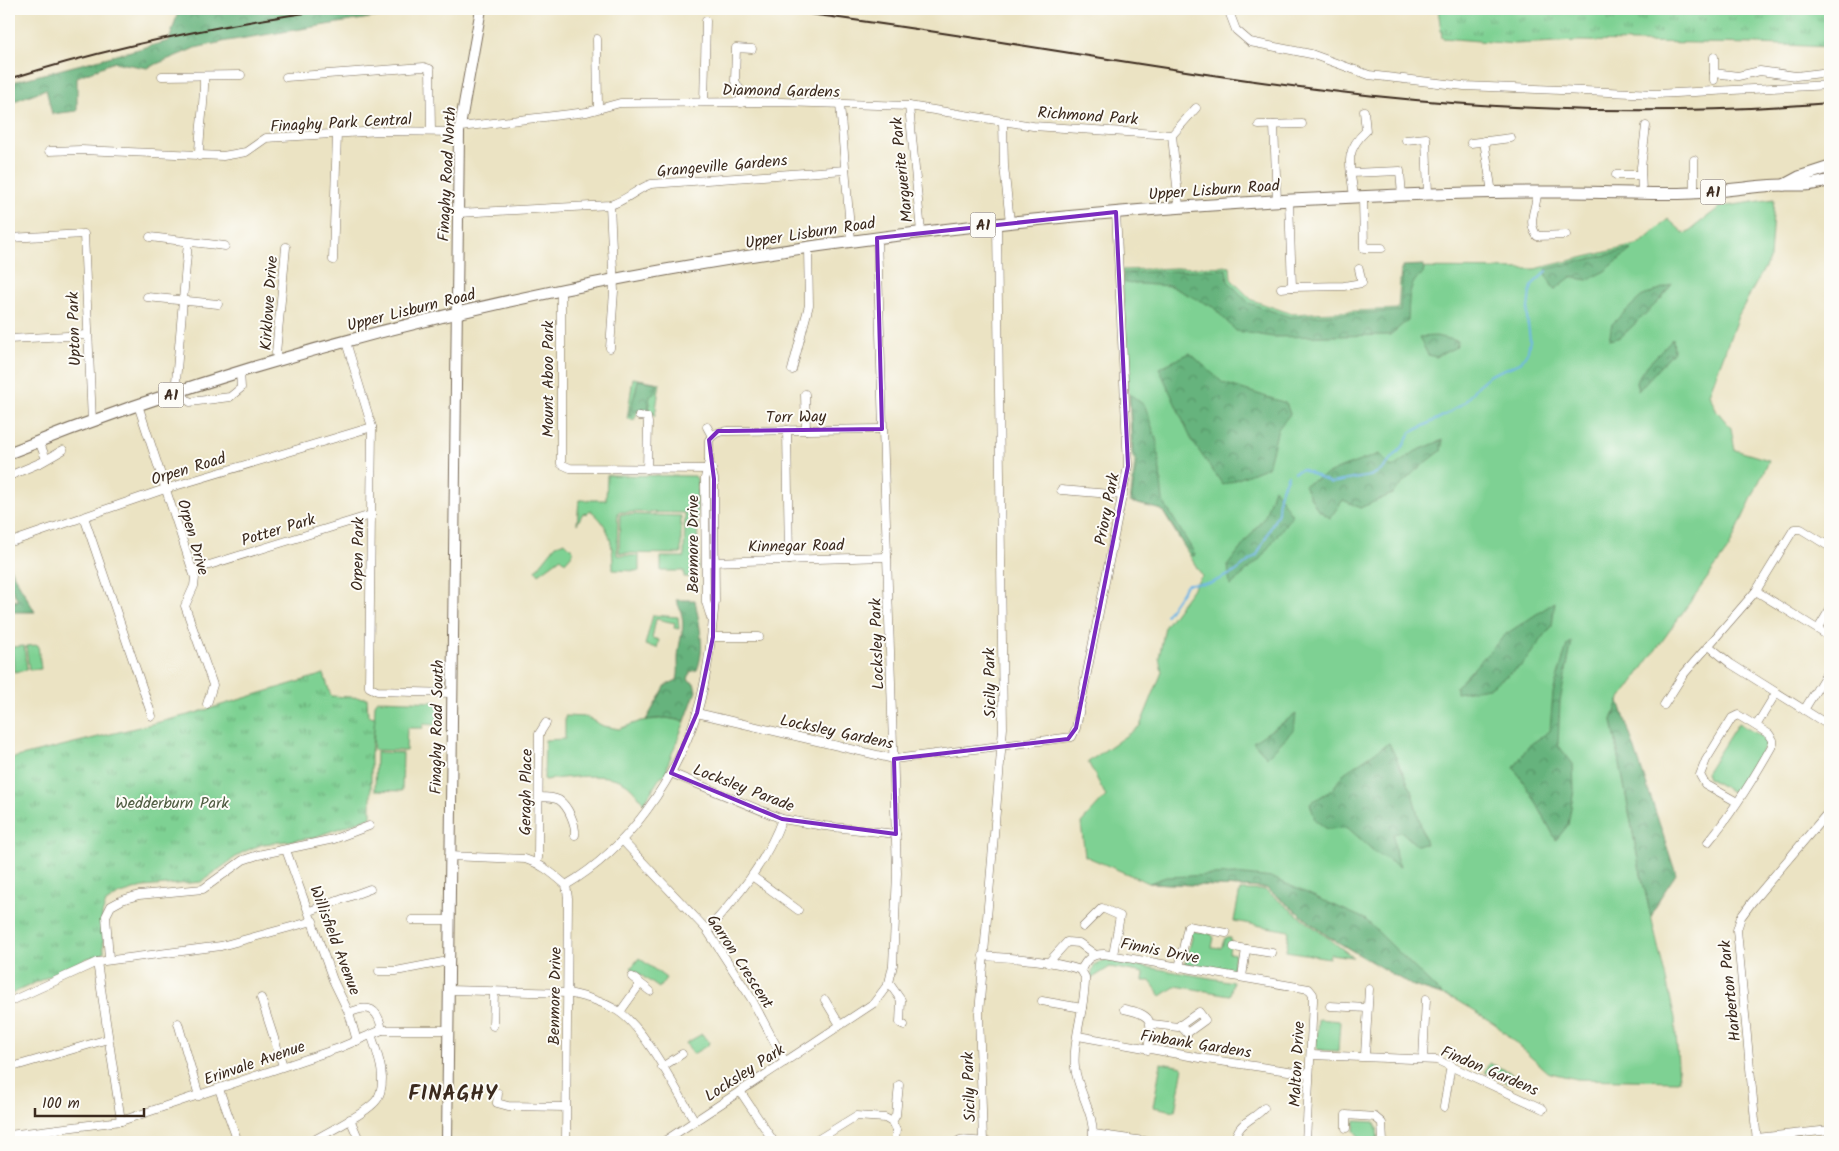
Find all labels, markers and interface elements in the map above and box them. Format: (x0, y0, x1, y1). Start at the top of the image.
street label: Diamond Gardens (722, 78, 840, 105)
street label: Richmond Park (1037, 101, 1140, 133)
street label: Finaghy Road North (431, 106, 464, 242)
street label: Finaghy Park Central (270, 107, 413, 140)
street label: Marguerite Park (884, 115, 920, 224)
street label: Grangeville Gardens (656, 148, 789, 185)
street label: Upper Lisburn Road (1148, 173, 1282, 208)
road number: A1 (1700, 180, 1726, 204)
street label: Upper Lisburn Road (743, 211, 878, 256)
road number: A1 (970, 212, 996, 238)
street label: Kirklowe Drive (254, 255, 285, 351)
street label: Upper Lisburn Road (345, 282, 479, 338)
street label: Upton Park (61, 291, 88, 367)
street label: Mount Aboo Park (536, 320, 561, 437)
road number: A1 (158, 382, 184, 408)
street label: Torr Way (766, 404, 827, 431)
street label: Orpen Road (148, 446, 230, 493)
street label: Priory Park (1088, 470, 1127, 548)
street label: Benmore Drive (681, 495, 706, 593)
street label: Orpen Drive (170, 496, 215, 578)
street label: Potter Park (238, 507, 319, 554)
street label: Orpen Park (345, 516, 372, 591)
street label: Kinnegar Road (748, 533, 845, 560)
street label: Locksley Park (863, 597, 892, 690)
street label: Sicily Park (977, 647, 1004, 718)
street label: Finaghy Road South (424, 659, 451, 795)
street label: Locksley Gardens (778, 708, 896, 757)
street label: Geragh Place (513, 748, 540, 836)
street label: Locksley Parade (689, 758, 798, 819)
park label: Wedderburn Park (115, 791, 229, 816)
street label: Willisfield Avenue (302, 882, 367, 999)
street label: Garron Crescent (700, 910, 780, 1015)
street label: Finnis Drive (1118, 932, 1201, 971)
street label: Harberton Park (1713, 938, 1748, 1043)
street label: Benmore Drive (542, 947, 569, 1045)
street label: Malton Drive (1283, 1021, 1312, 1108)
street label: Finbank Gardens (1138, 1023, 1253, 1066)
street label: Erinvale Avenue (200, 1034, 309, 1092)
street label: Locksley Park (700, 1038, 790, 1109)
street label: Findon Gardens (1437, 1040, 1542, 1103)
street label: Sicily Park (956, 1051, 983, 1122)
district label: FINAGHY (408, 1078, 498, 1111)
scale bar (35, 1086, 144, 1118)
text: 100 m (42, 1092, 80, 1116)

